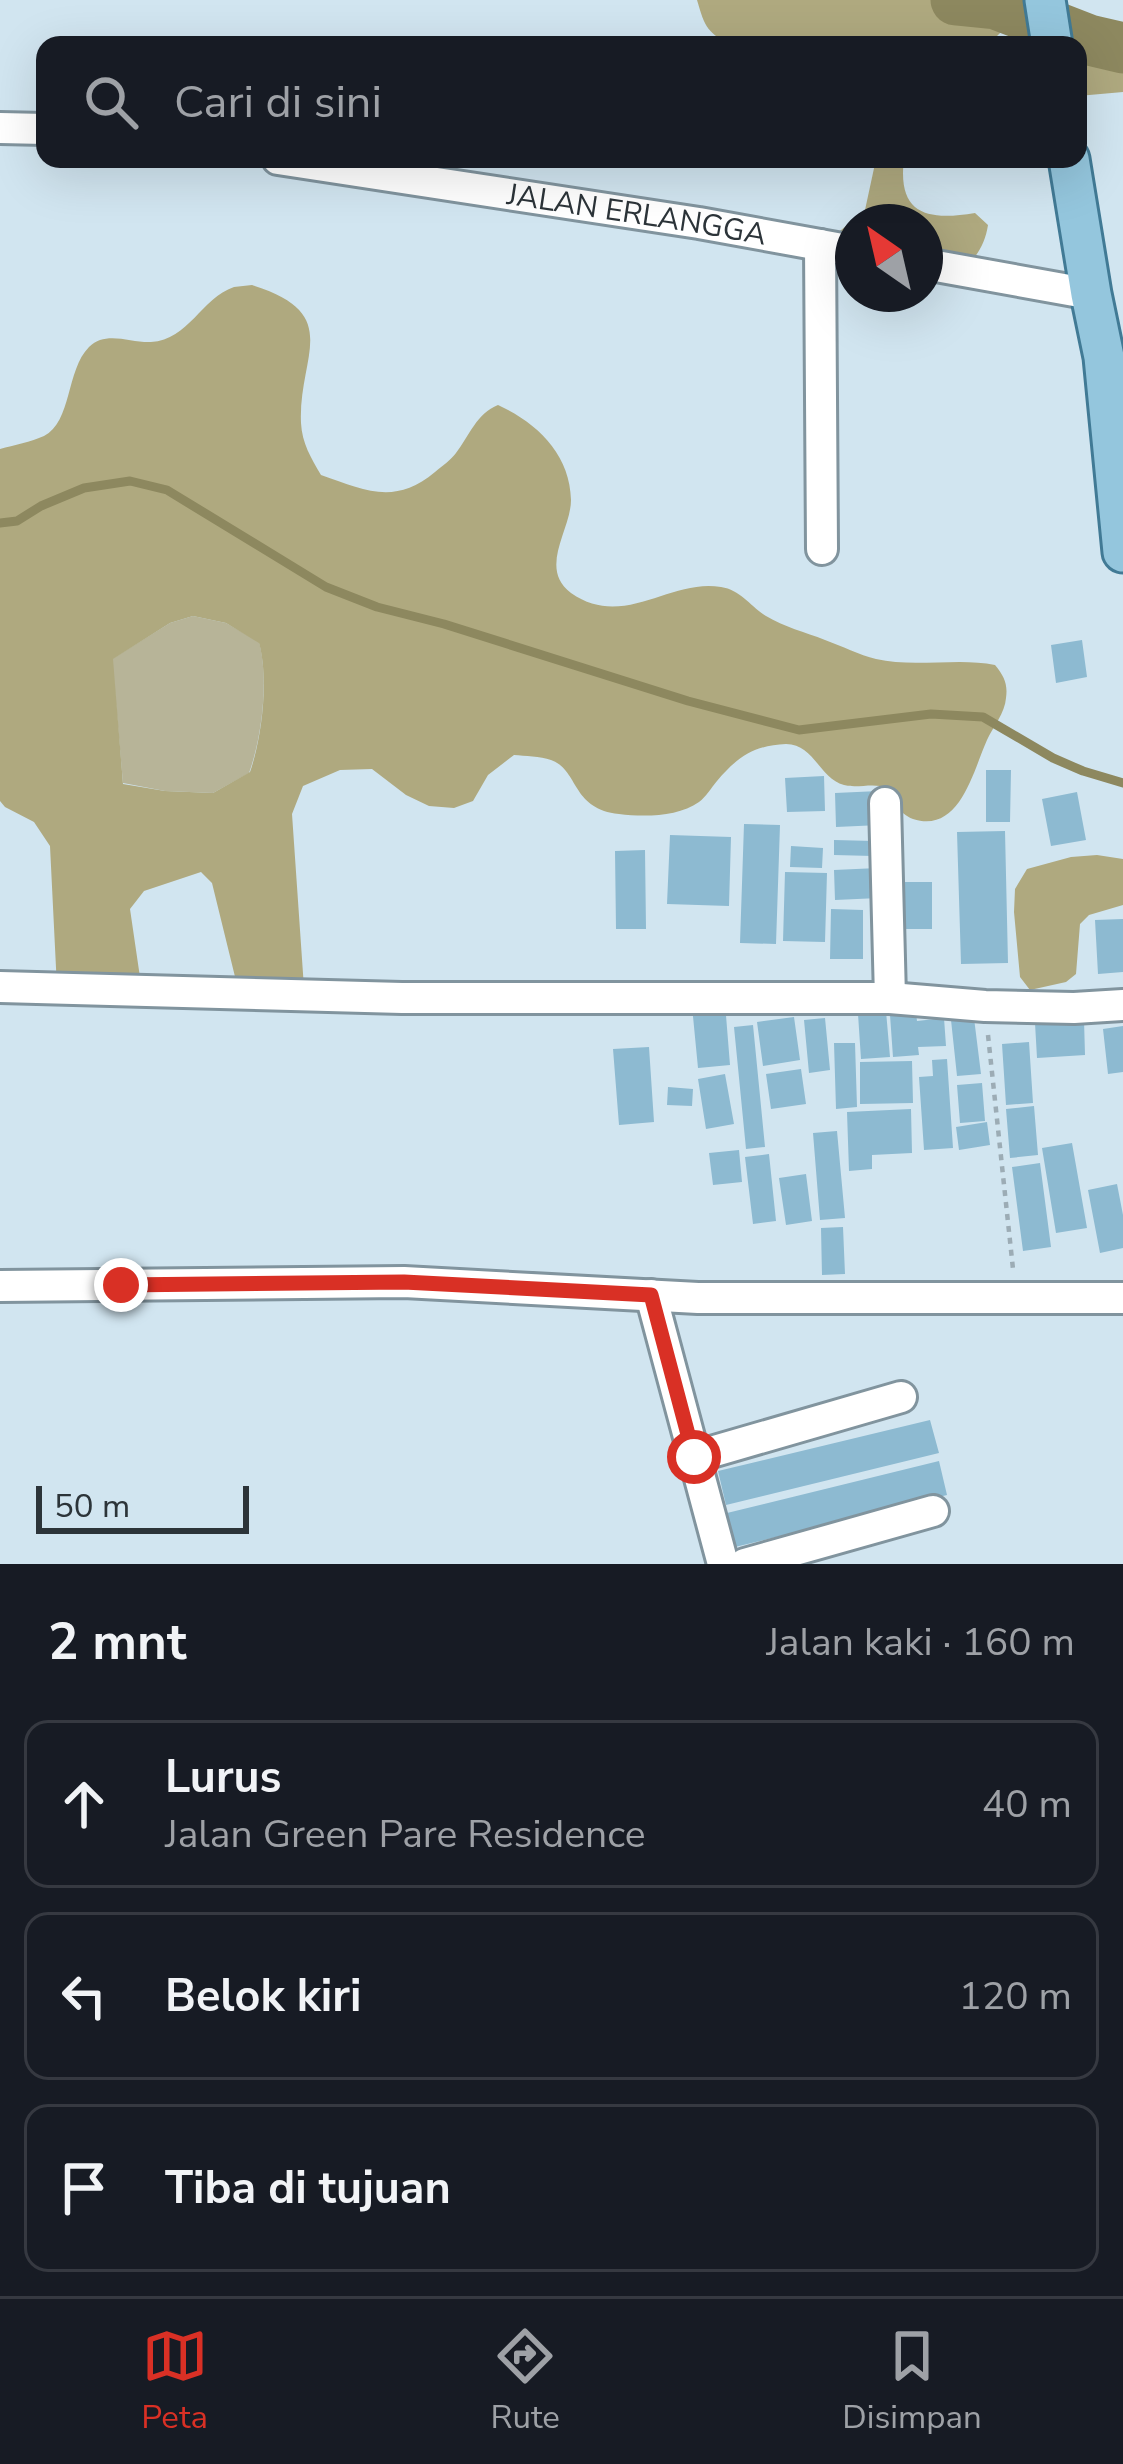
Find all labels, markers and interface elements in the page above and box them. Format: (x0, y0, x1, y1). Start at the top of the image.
search box (36, 36, 1087, 168)
icon: search (78, 69, 144, 135)
text: Cari di sini (174, 72, 382, 133)
street label: JALAN ERLANGGA (503, 173, 770, 255)
north arrow (835, 204, 943, 312)
route end (94, 1258, 148, 1312)
route start (667, 1430, 721, 1484)
scale bar (36, 1480, 249, 1533)
text: 50 m (54, 1484, 130, 1529)
text: 2 mnt (48, 1607, 187, 1677)
text: Jalan kaki · 160 m (766, 1616, 1075, 1669)
text: Lurus (165, 1747, 282, 1808)
icon: ahead (51, 1771, 117, 1837)
text: 40 m (982, 1778, 1072, 1831)
text: Jalan Green Pare Residence (165, 1808, 646, 1861)
icon: left (51, 1963, 117, 2029)
text: Belok kiri (165, 1966, 361, 2027)
text: 120 m (958, 1970, 1072, 2023)
icon: arrive (51, 2155, 117, 2221)
text: Tiba di tujuan (165, 2158, 451, 2219)
tab: Peta (141, 2323, 208, 2440)
tab: Rute (490, 2323, 560, 2440)
tab: Disimpan (842, 2323, 982, 2440)

